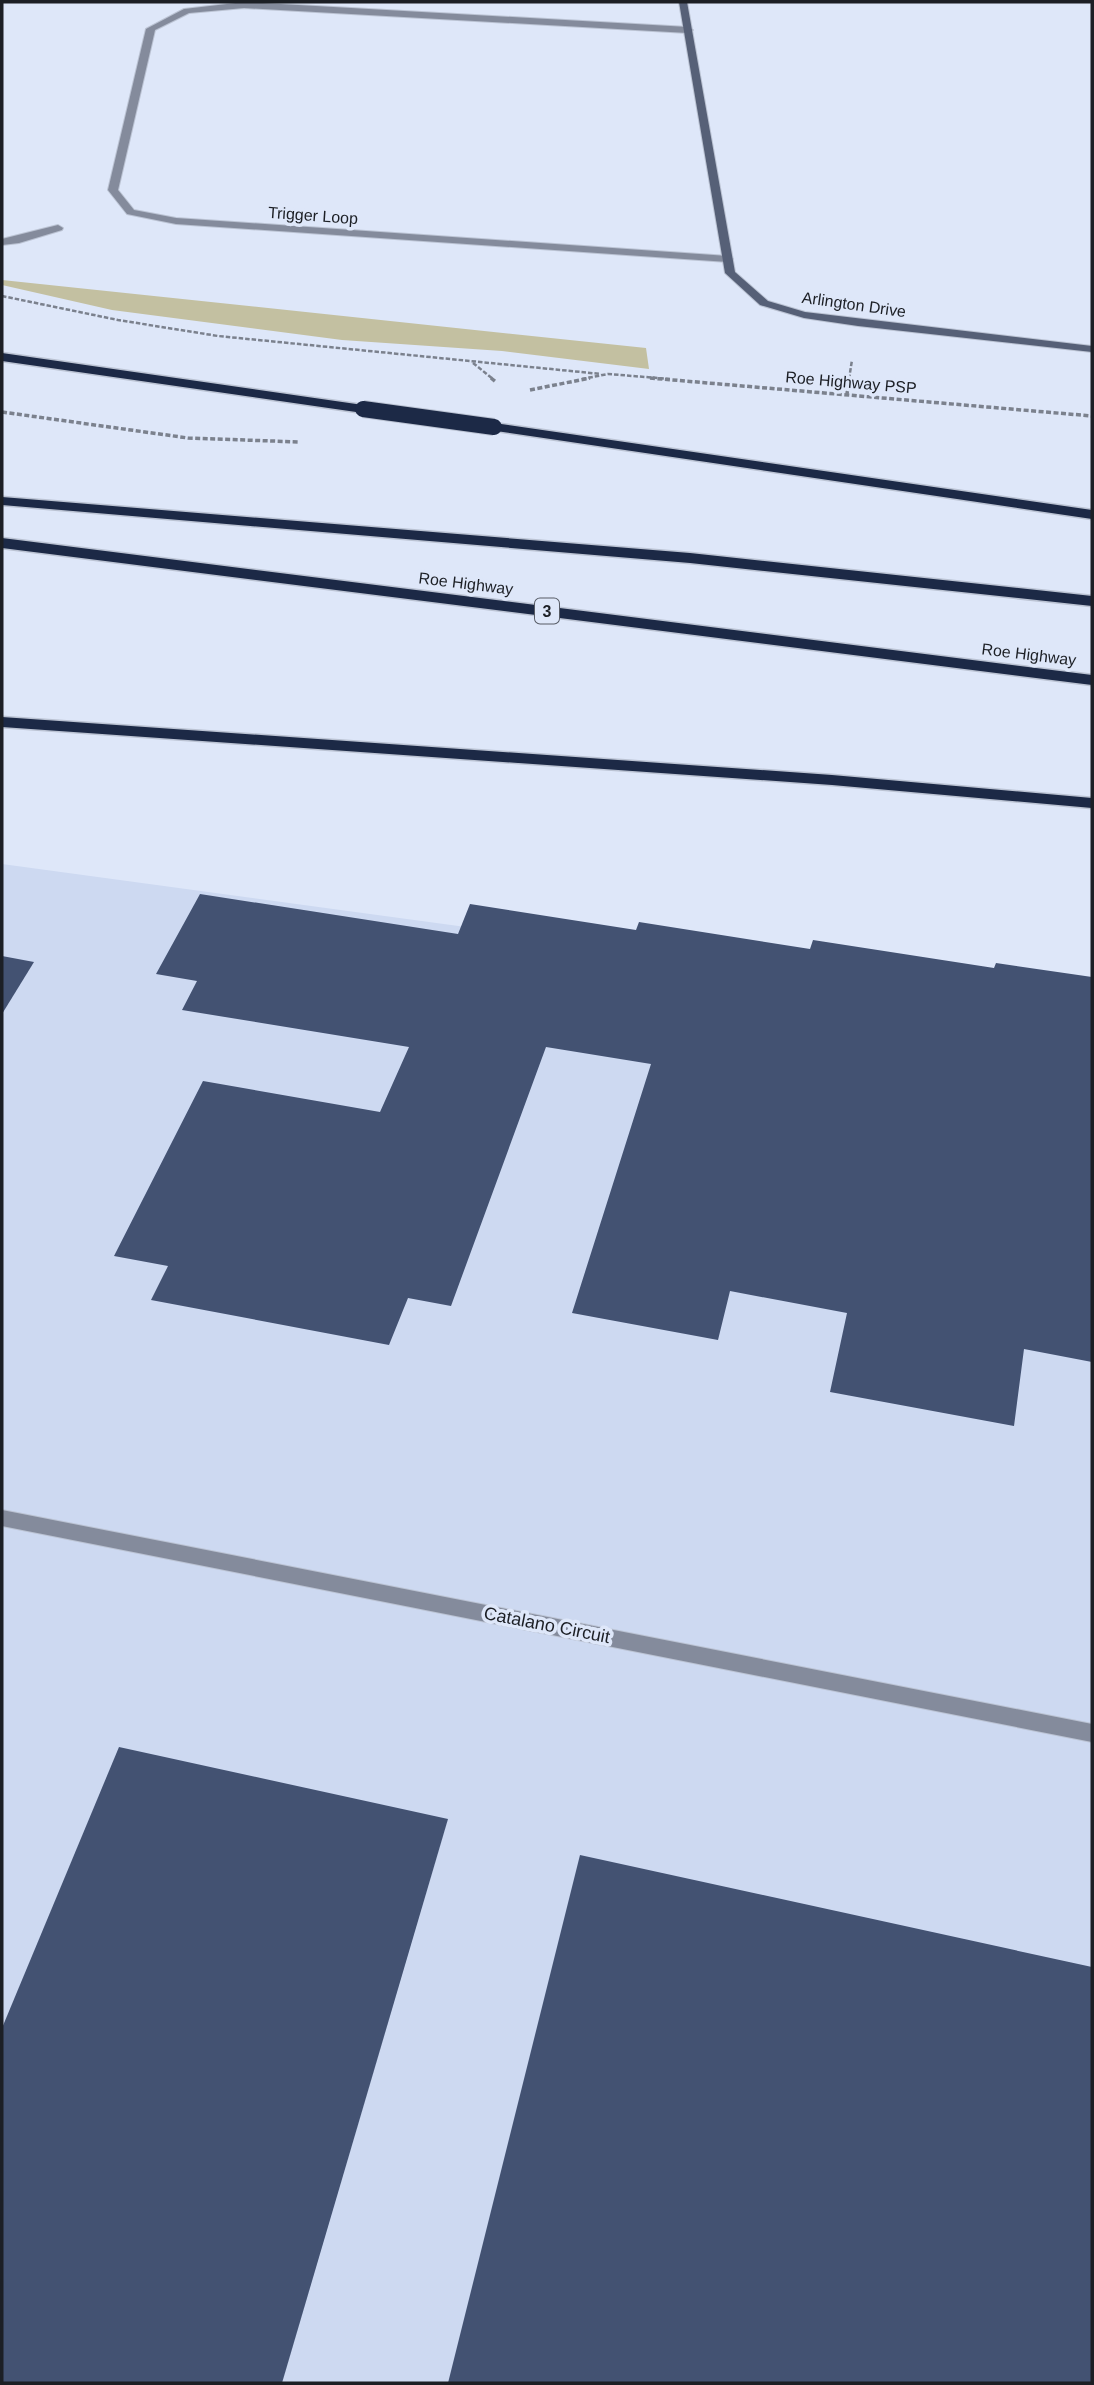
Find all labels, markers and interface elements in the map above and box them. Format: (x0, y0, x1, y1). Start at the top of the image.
street label: Trigger Loop (267, 204, 359, 227)
street label: Arlington Drive (801, 289, 907, 320)
street label: Roe Highway PSP (785, 368, 917, 397)
street label: Roe Highway (418, 569, 514, 598)
road number: 3 (535, 598, 559, 624)
street label: Roe Highway (981, 640, 1077, 669)
street label: Catalano Circuit (482, 1603, 612, 1647)

